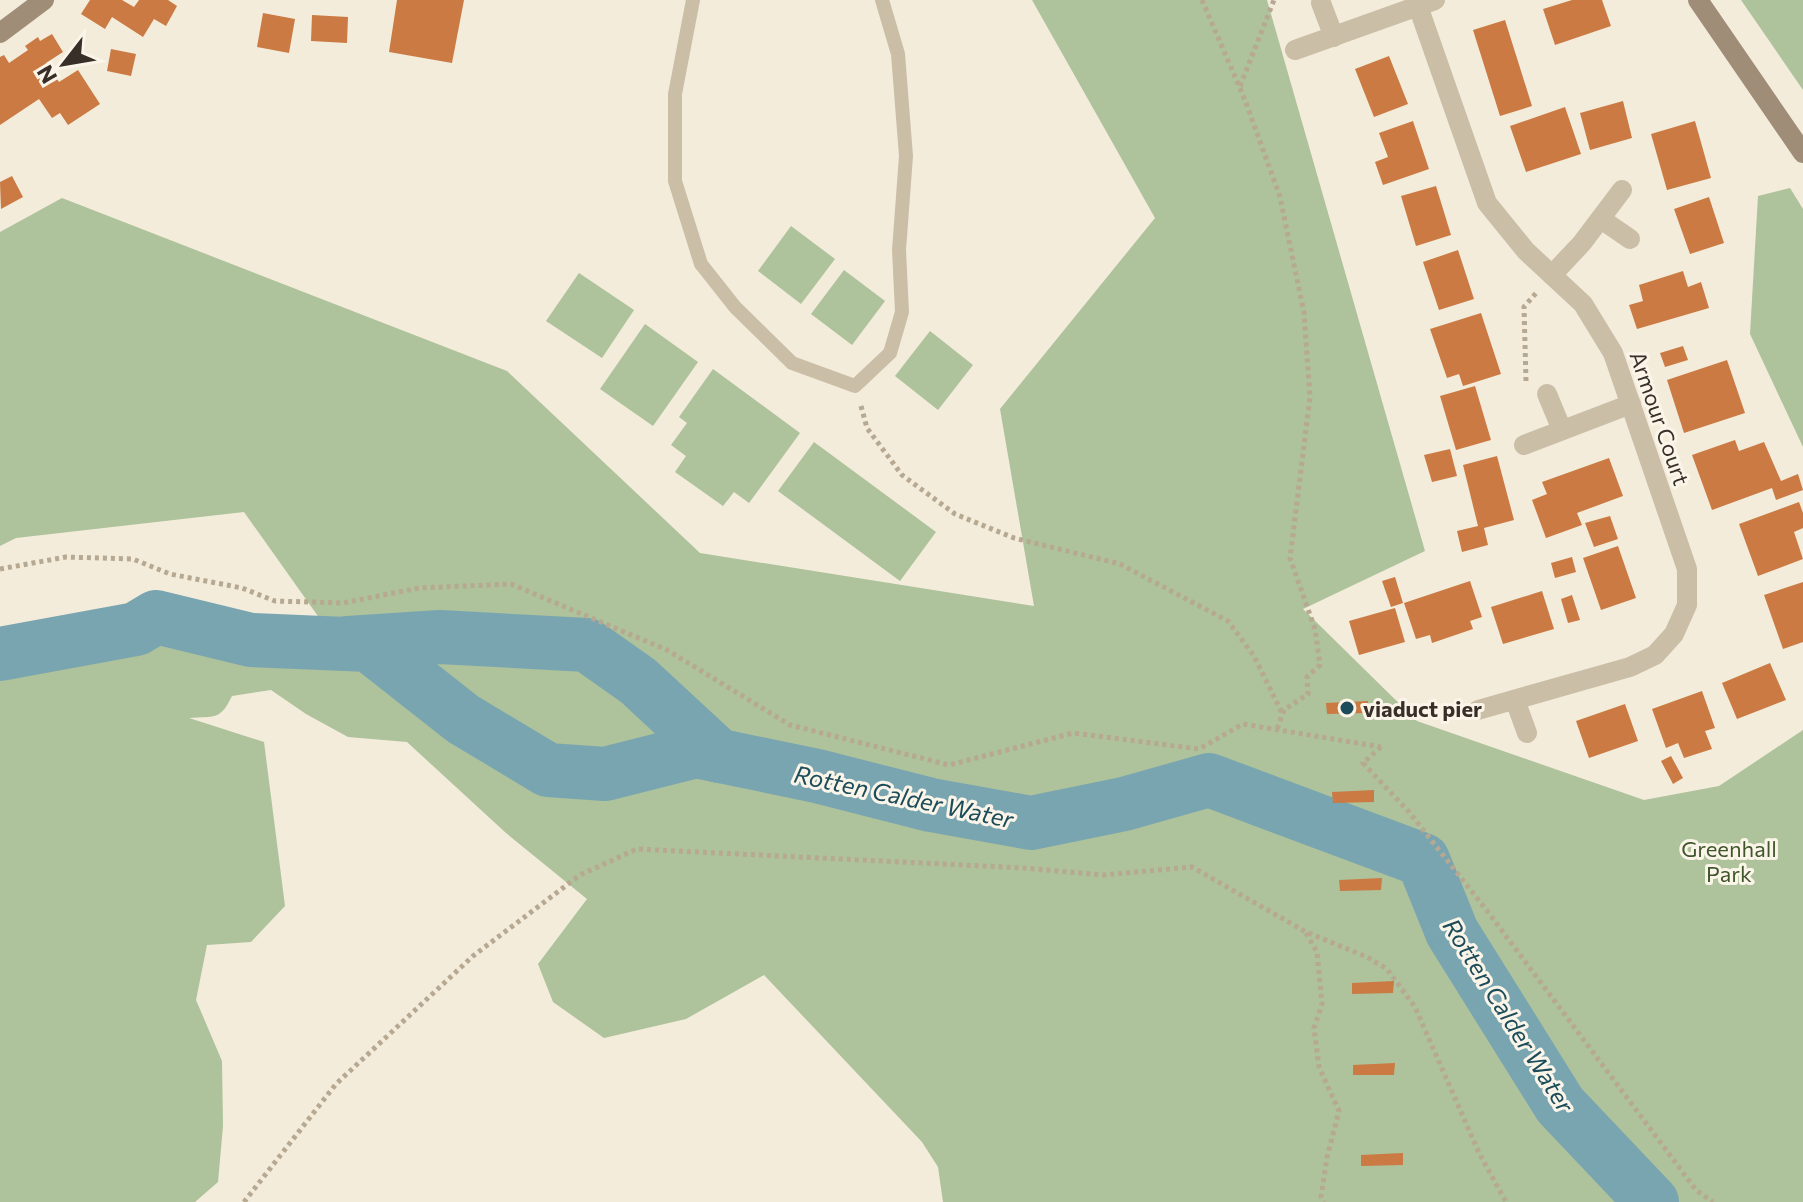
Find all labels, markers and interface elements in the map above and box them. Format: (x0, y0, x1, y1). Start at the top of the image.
north arrow (24, 24, 104, 104)
text: N (31, 61, 62, 89)
street label: Armour Court (1624, 347, 1696, 489)
place label: viaduct pier (1363, 695, 1482, 722)
marker: viaduct pier (1338, 699, 1356, 717)
water label: Rotten Calder Water (792, 759, 1018, 834)
park label: Greenhall Park (1681, 835, 1777, 887)
water label: Rotten Calder Water (1438, 913, 1581, 1119)

